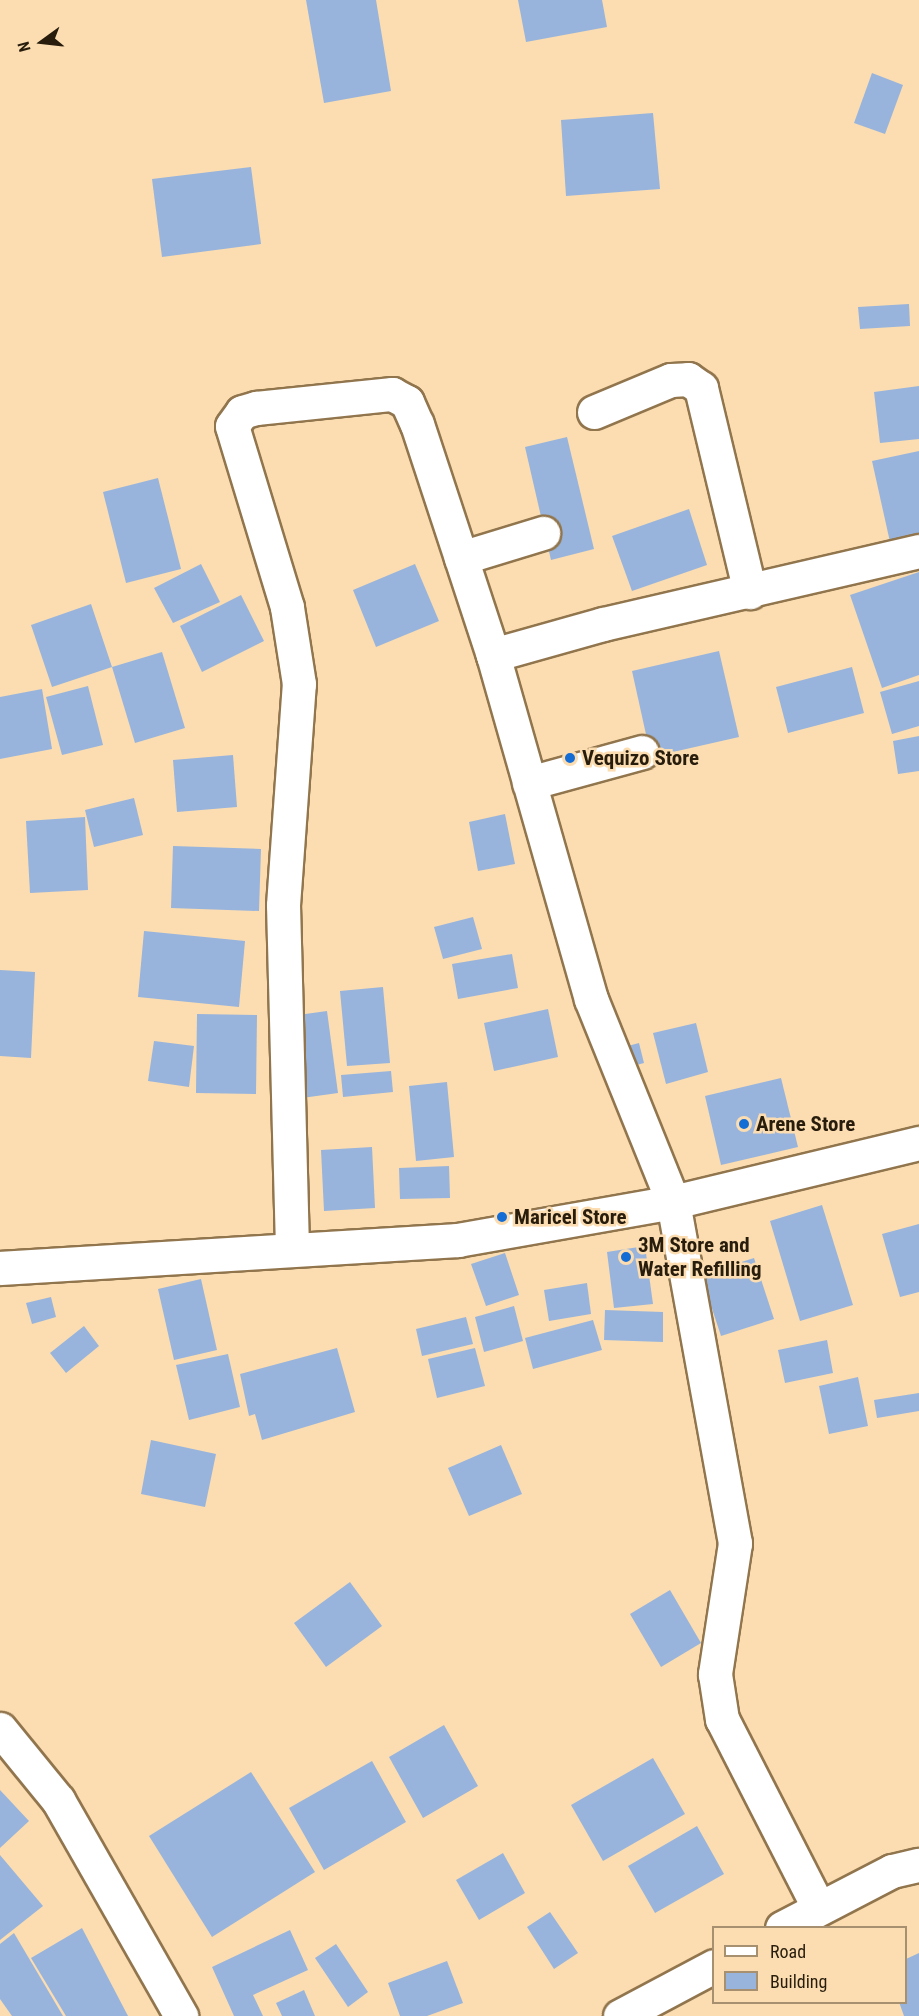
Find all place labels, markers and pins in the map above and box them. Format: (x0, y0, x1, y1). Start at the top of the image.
place label: Vequizo Store (582, 745, 699, 771)
marker: Vequizo Store (563, 751, 577, 765)
place label: Arene Store (756, 1111, 855, 1137)
marker: Arene Store (737, 1117, 751, 1131)
place label: Maricel Store (514, 1204, 627, 1230)
marker: Maricel Store (495, 1210, 509, 1224)
place label: 3M Store and Water Refilling (638, 1232, 761, 1282)
marker: 3M Store and Water Refilling (619, 1250, 633, 1264)

